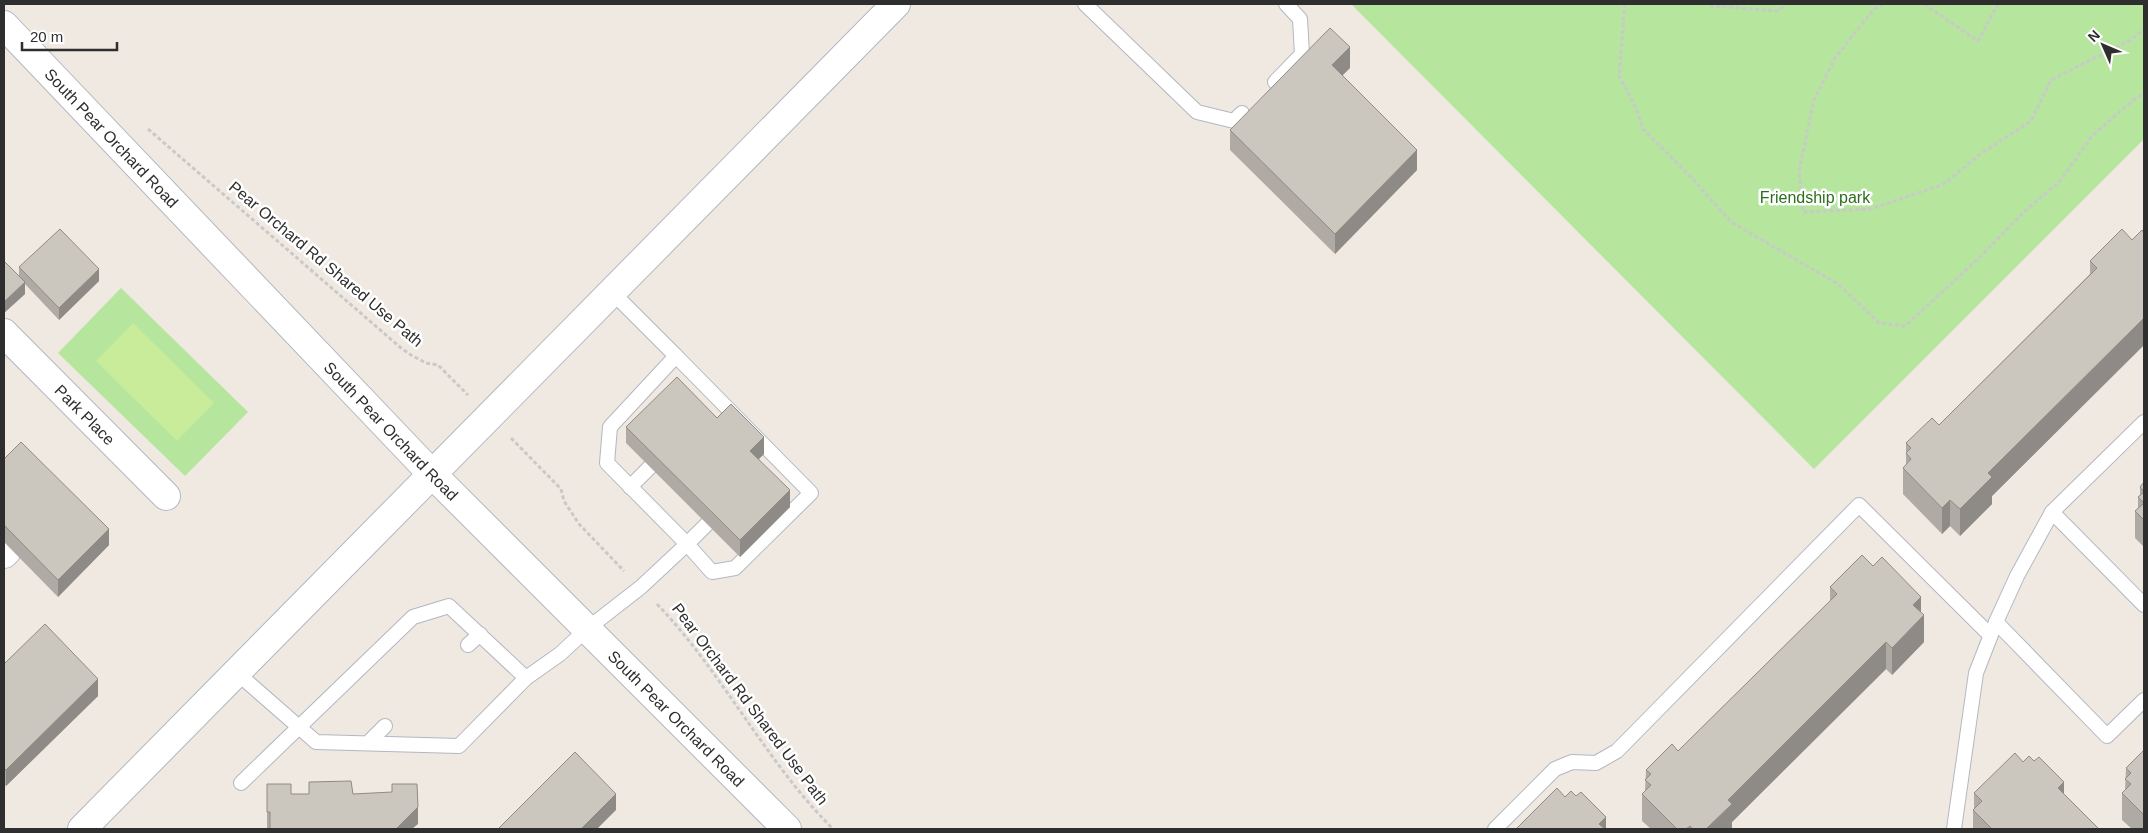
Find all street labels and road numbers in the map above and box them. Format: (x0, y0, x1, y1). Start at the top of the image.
street label: South Pear Orchard Road (42, 65, 182, 211)
street label: Pear Orchard Rd Shared Use Path (226, 178, 426, 350)
street label: South Pear Orchard Road (321, 358, 462, 504)
street label: Park Place (52, 381, 118, 448)
street label: Pear Orchard Rd Shared Use Path (669, 600, 831, 808)
street label: South Pear Orchard Road (605, 647, 748, 790)

